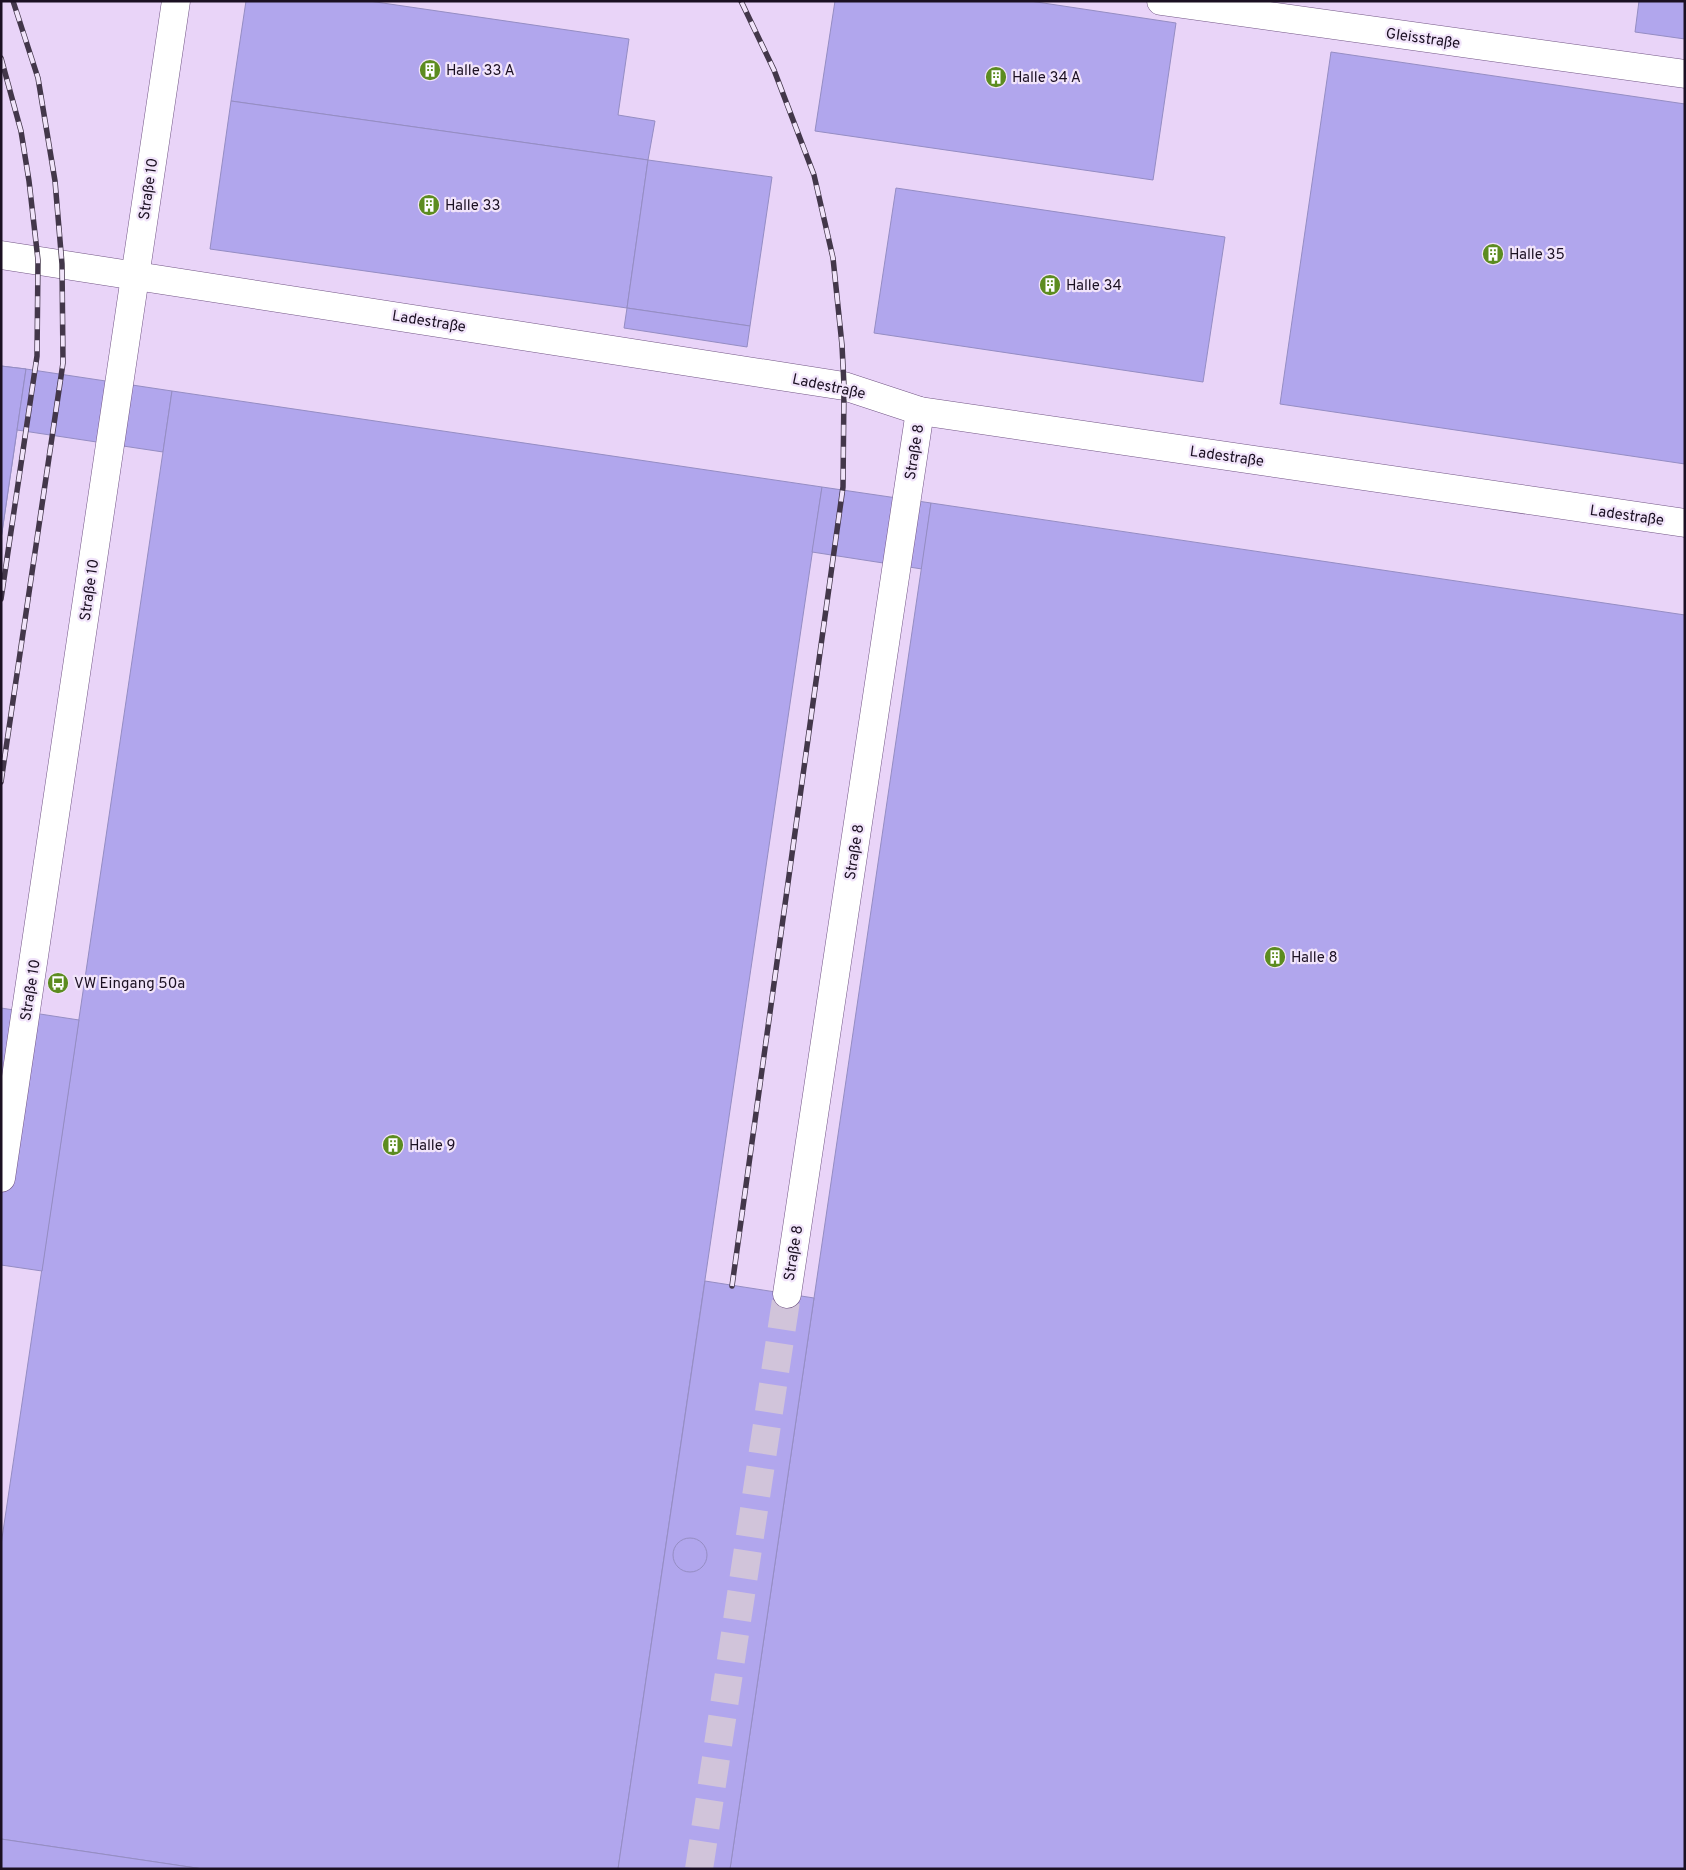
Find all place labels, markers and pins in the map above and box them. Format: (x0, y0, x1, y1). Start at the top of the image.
building icon: Halle 33 A (418, 58, 442, 82)
place label: Halle 33 A (446, 62, 515, 81)
building icon: Halle 34 A (984, 65, 1008, 89)
place label: Halle 34 A (1012, 69, 1081, 88)
building icon: Halle 33 (417, 193, 441, 217)
place label: Halle 33 (445, 197, 500, 216)
building icon: Halle 35 (1481, 242, 1505, 266)
place label: Halle 35 (1509, 246, 1565, 265)
building icon: Halle 34 (1038, 273, 1062, 297)
place label: Halle 34 (1066, 277, 1122, 296)
building icon: Halle 8 (1263, 945, 1287, 969)
place label: Halle 8 (1291, 949, 1338, 968)
bus stop icon: VW Eingang 50a (46, 971, 70, 995)
place label: VW Eingang 50a (74, 975, 185, 994)
building icon: Halle 9 (381, 1133, 405, 1157)
place label: Halle 9 (409, 1137, 455, 1156)

